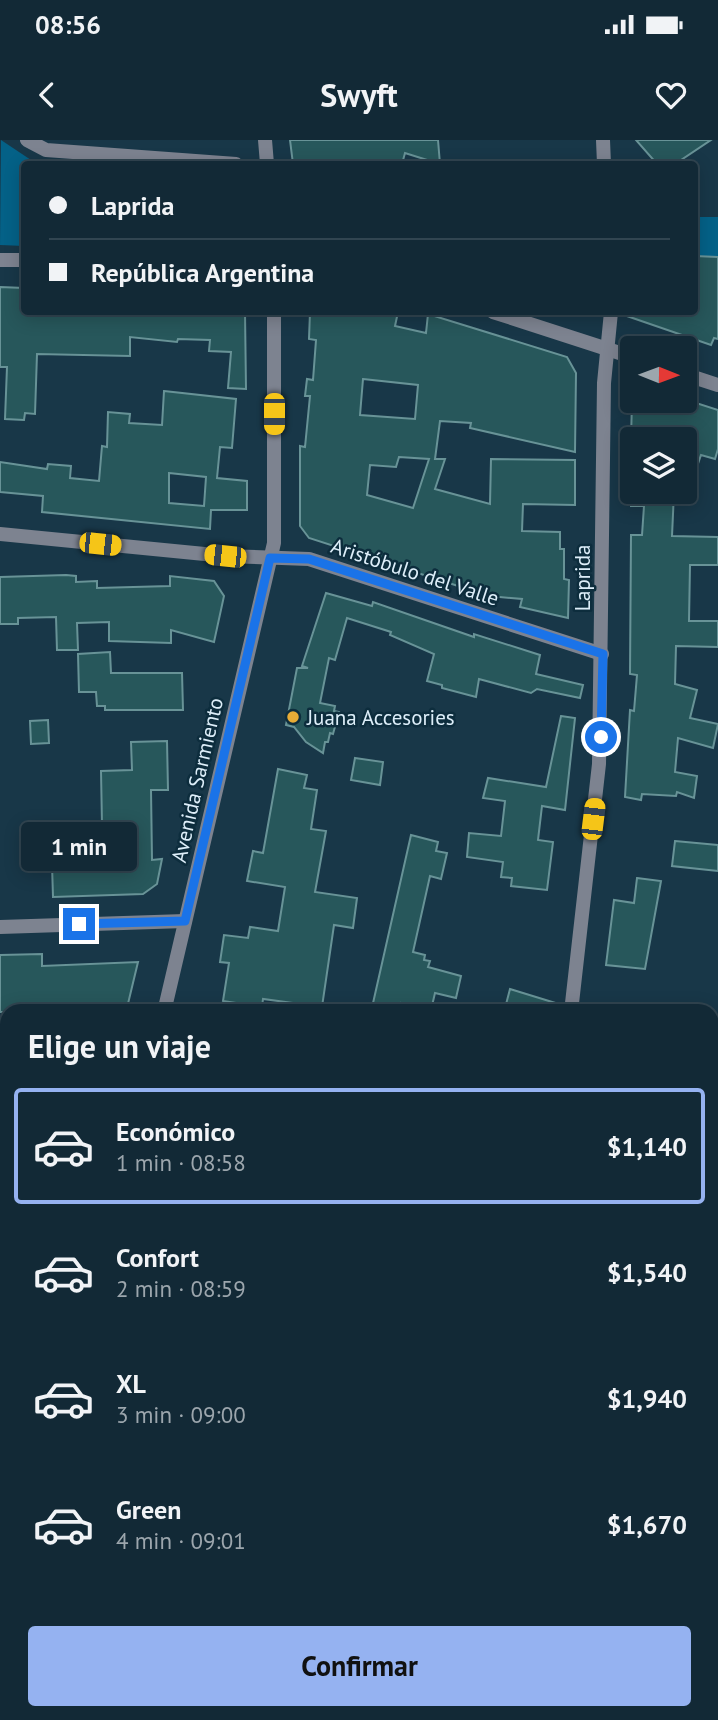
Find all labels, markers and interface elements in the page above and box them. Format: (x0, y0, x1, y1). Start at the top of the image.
text: 08:56 (35, 8, 101, 41)
text: Swyft (320, 74, 398, 116)
icon: back (28, 76, 66, 114)
icon: heart (652, 76, 690, 114)
text: Laprida (91, 189, 174, 222)
text: República Argentina (91, 256, 314, 289)
north arrow (620, 336, 696, 413)
map controls (620, 336, 697, 504)
car (264, 393, 285, 435)
button: layers (620, 427, 697, 504)
car (79, 531, 122, 557)
street label: Aristóbulo del Valle (328, 532, 502, 612)
car (204, 543, 247, 569)
street label: Laprida (569, 545, 596, 611)
street label: Avenida Sarmiento (165, 695, 229, 865)
place label: Juana Accesories (306, 704, 455, 731)
marker: Juana Accesories (285, 709, 301, 725)
route start (585, 721, 617, 753)
car (581, 797, 606, 841)
callout: 1 min (21, 822, 137, 872)
text: 1 min (51, 832, 107, 861)
route end (63, 908, 95, 940)
text: Elige un viaje (28, 1025, 211, 1067)
icon: car (32, 1115, 95, 1178)
text: Económico (116, 1115, 235, 1148)
text: $1,140 (607, 1130, 687, 1163)
text: 1 min · 08:58 (116, 1148, 246, 1177)
icon: car (32, 1241, 95, 1304)
text: Confort (116, 1241, 199, 1274)
text: $1,540 (607, 1256, 687, 1289)
text: 2 min · 08:59 (116, 1274, 246, 1303)
icon: car (32, 1367, 95, 1430)
text: XL (116, 1367, 146, 1400)
text: $1,940 (607, 1382, 687, 1415)
text: 3 min · 09:00 (116, 1400, 246, 1429)
icon: car (32, 1493, 95, 1556)
text: Green (116, 1493, 181, 1526)
text: $1,670 (607, 1508, 687, 1541)
text: 4 min · 09:01 (116, 1526, 246, 1555)
button: Confirmar (28, 1626, 691, 1706)

